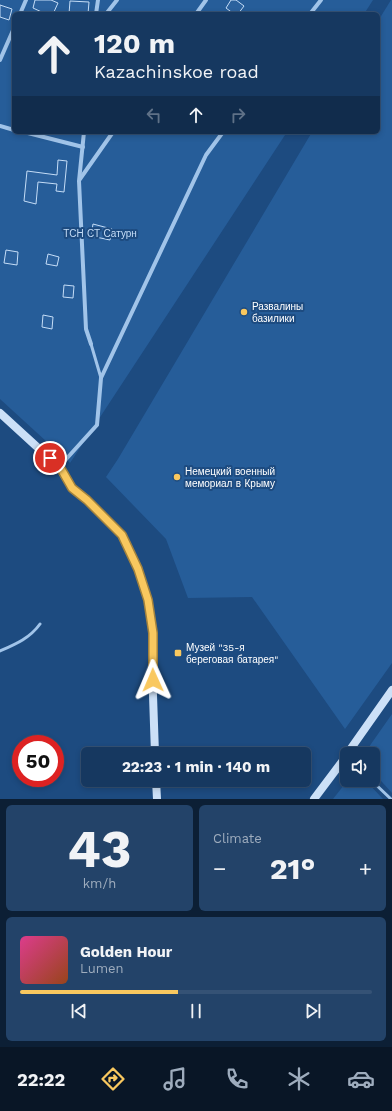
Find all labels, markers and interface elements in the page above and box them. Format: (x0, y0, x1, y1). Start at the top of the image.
text: 120 m (94, 27, 175, 60)
icon: ahead (28, 28, 80, 80)
text: Kazachinskoe road (94, 61, 259, 82)
icon: left (143, 104, 165, 126)
icon: ahead (185, 104, 207, 126)
icon: right (227, 104, 249, 126)
park label: ТСН СТ Сатурн (63, 228, 137, 239)
place label: Развалины базилики (252, 301, 303, 324)
marker: Развалины базилики (239, 307, 249, 317)
pin (33, 441, 67, 475)
icon: arrive (39, 447, 61, 469)
place label: Немецкий военный мемориал в Крыму (185, 466, 275, 489)
marker: Немецкий военный мемориал в Крыму (172, 472, 182, 482)
place label: Музей "35-я береговая батарея" (186, 642, 278, 665)
marker: Музей "35-я береговая батарея" (173, 648, 183, 658)
position arrow (132, 659, 174, 701)
speed limit sign: 50 (12, 735, 64, 787)
map controls (340, 747, 380, 787)
button: sound (340, 747, 380, 787)
text: 22:23 · 1 min · 140 m (122, 758, 270, 776)
text: 43 (67, 819, 132, 880)
text: Climate (213, 831, 262, 846)
text: 21° (270, 851, 315, 886)
text: − (213, 856, 226, 881)
text: + (359, 856, 372, 881)
text: km/h (83, 876, 116, 891)
text: Golden Hour (80, 943, 172, 961)
text: Lumen (80, 961, 124, 976)
icon: previous (68, 1000, 90, 1022)
icon: pause (185, 1000, 207, 1022)
icon: next (302, 1000, 324, 1022)
icon: directions (99, 1065, 127, 1093)
icon: music (161, 1065, 189, 1093)
icon: phone (223, 1065, 251, 1093)
icon: climate (285, 1065, 313, 1093)
icon: car (347, 1065, 375, 1093)
text: 22:22 (17, 1069, 65, 1090)

